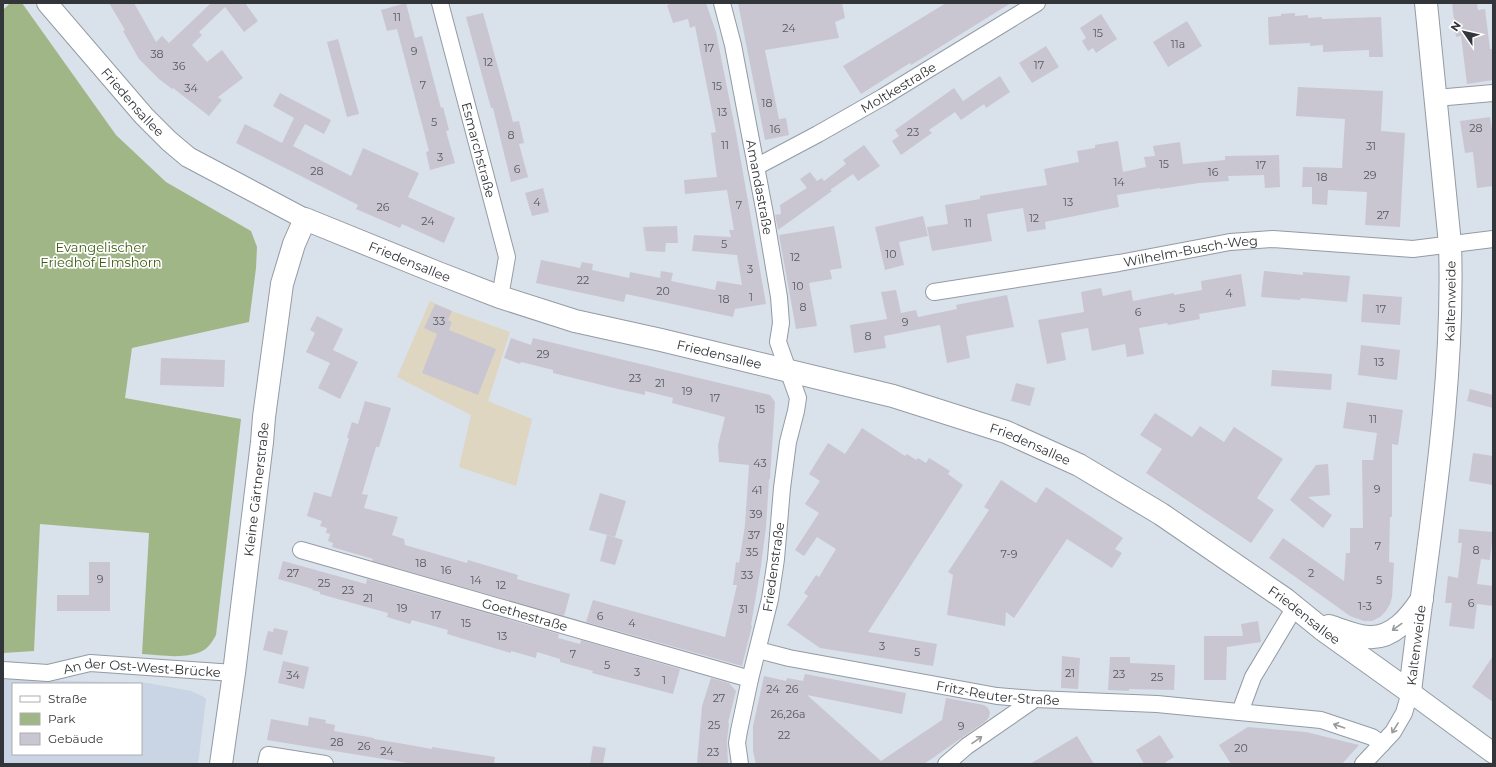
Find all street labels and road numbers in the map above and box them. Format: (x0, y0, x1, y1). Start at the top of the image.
street label: Moltkestraße (858, 59, 939, 116)
street label: Friedensallee (98, 64, 168, 140)
street label: Esmarchstraße (459, 101, 499, 200)
street label: Amandastraße (743, 138, 776, 236)
street label: Wilhelm-Busch-Weg (1122, 232, 1258, 270)
street label: Friedensallee (366, 238, 453, 285)
street label: Kaltenweide (1441, 260, 1459, 342)
street label: Friedensallee (675, 336, 764, 372)
street label: Friedensallee (988, 419, 1074, 468)
street label: Kleine Gärtnerstraße (240, 421, 272, 557)
street label: Friedenstraße (759, 521, 787, 613)
street label: Friedensallee (1265, 582, 1344, 648)
street label: Goethestraße (480, 594, 570, 634)
street label: Kaltenweide (1403, 604, 1429, 686)
street label: An der Ost-West-Brücke (61, 655, 221, 680)
street label: Fritz-Reuter-Straße (935, 677, 1060, 708)

